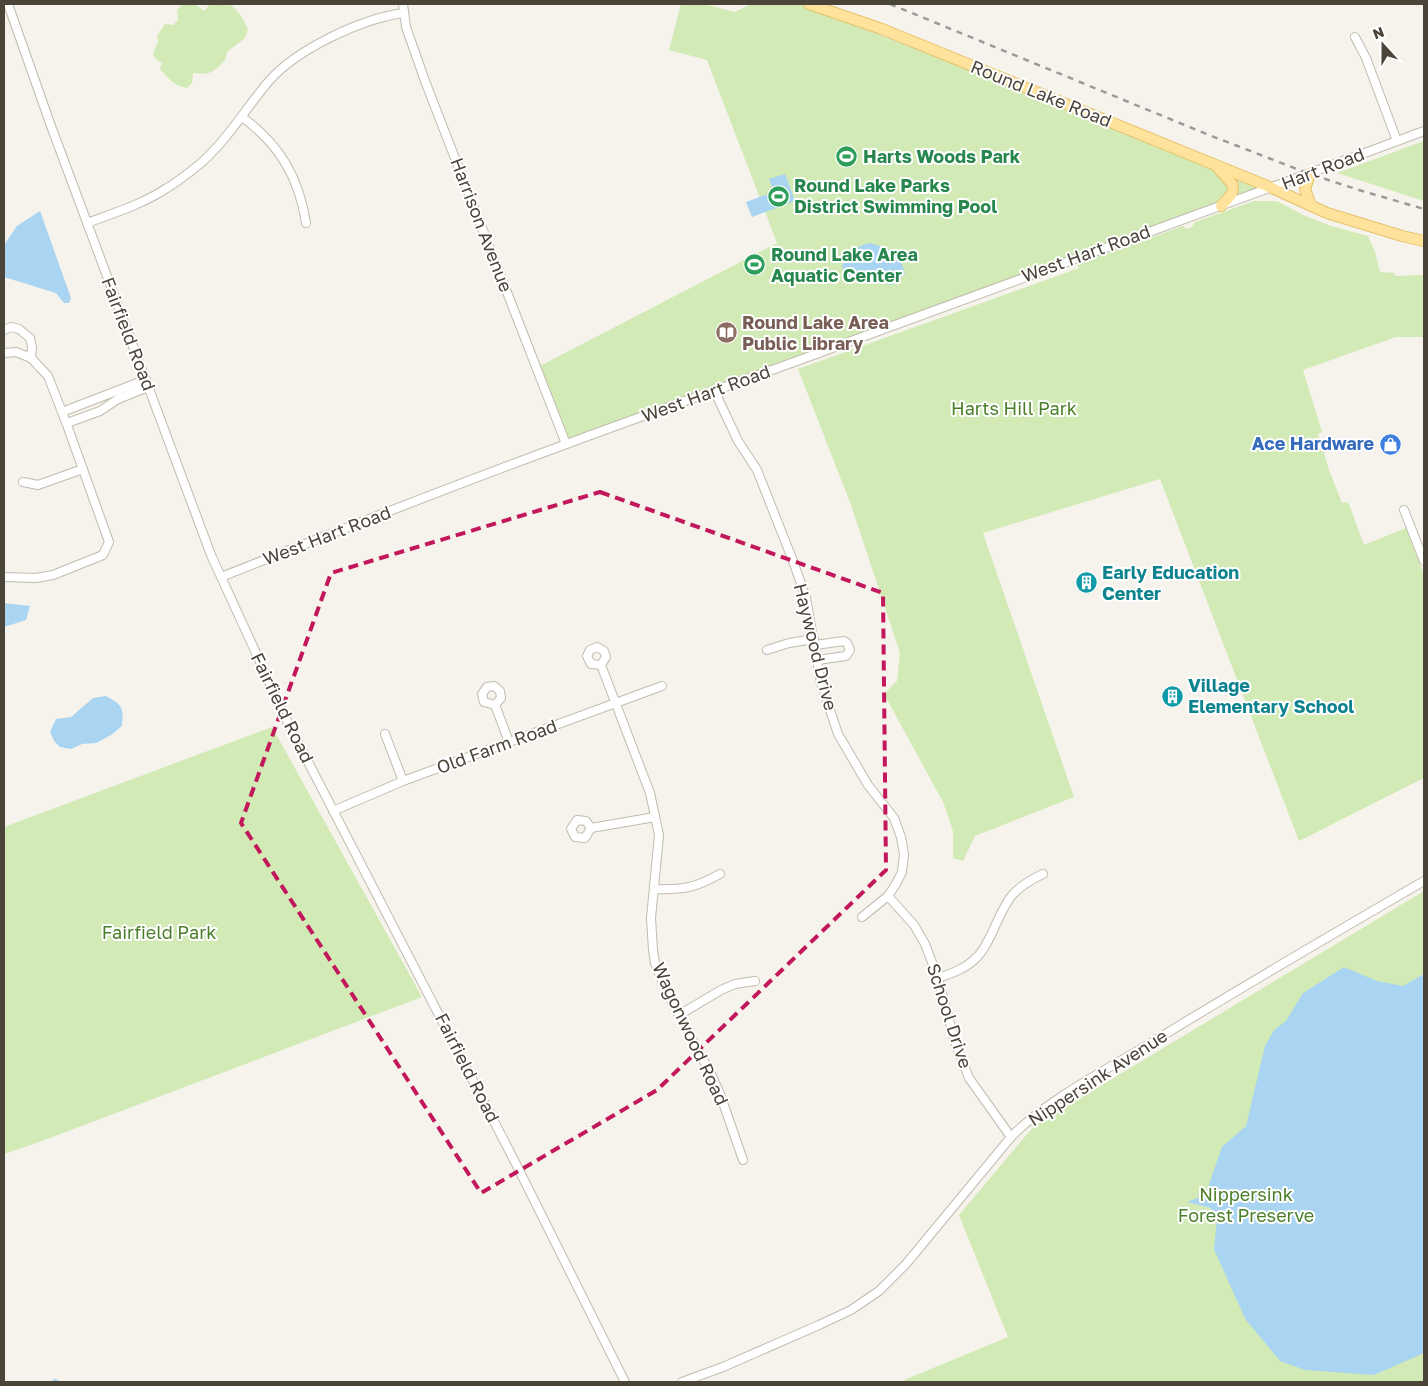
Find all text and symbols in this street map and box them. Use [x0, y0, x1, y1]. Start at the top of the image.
north arrow [1358, 20, 1408, 70]
text: N [1370, 23, 1386, 42]
street label: Round Lake Road [968, 55, 1115, 131]
street label: Hart Road [1278, 142, 1367, 194]
sports icon: Harts Woods Park [835, 145, 859, 169]
place label: Harts Woods Park [863, 145, 1021, 167]
street label: Harrison Avenue [446, 154, 518, 295]
place label: Round Lake Parks District Swimming Pool [794, 174, 997, 217]
sports icon: Round Lake Parks District Swimming Pool [766, 184, 790, 208]
street label: West Hart Road [1018, 220, 1153, 287]
place label: Round Lake Area Aquatic Center [771, 243, 918, 286]
sports icon: Round Lake Area Aquatic Center [743, 253, 767, 277]
street label: Fairfield Road [97, 274, 161, 394]
place label: Round Lake Area Public Library [742, 311, 889, 354]
library icon: Round Lake Area Public Library [714, 321, 738, 345]
street label: West Hart Road [638, 360, 773, 427]
park label: Harts Hill Park [951, 397, 1077, 419]
place label: Ace Hardware [1252, 432, 1374, 454]
shop icon: Ace Hardware [1378, 432, 1402, 456]
street label: West Hart Road [260, 501, 394, 570]
place label: Early Education Center [1102, 561, 1239, 604]
building icon: Early Education Center [1074, 571, 1098, 595]
street label: Haywood Drive [790, 581, 842, 713]
street label: Fairfield Road [247, 649, 319, 766]
place label: Village Elementary School [1188, 674, 1354, 717]
building icon: Village Elementary School [1160, 684, 1184, 708]
street label: Old Farm Road [433, 714, 560, 778]
park label: Fairfield Park [102, 921, 216, 943]
street label: Wagonwood Road [648, 959, 734, 1109]
street label: School Drive [923, 961, 977, 1071]
street label: Fairfield Road [431, 1009, 505, 1126]
street label: Nippersink Avenue [1024, 1024, 1171, 1130]
park label: Nippersink Forest Preserve [1178, 1183, 1314, 1226]

